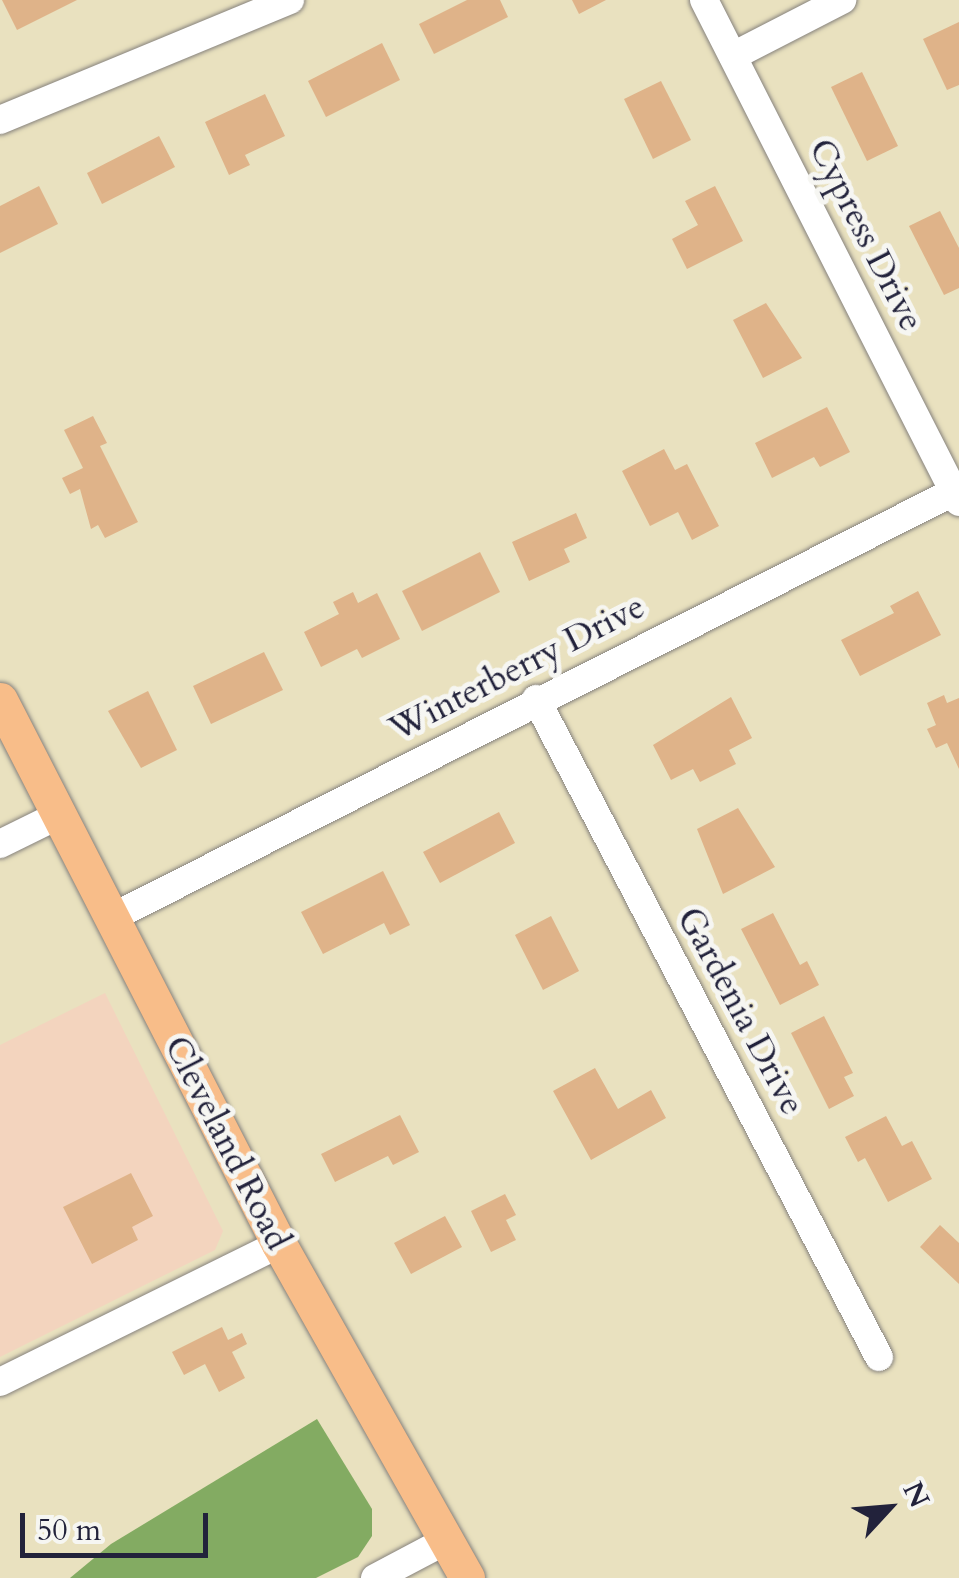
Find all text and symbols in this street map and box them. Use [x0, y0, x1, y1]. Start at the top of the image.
street label: Cypress Drive [800, 132, 932, 338]
street label: Winterberry Drive [382, 586, 652, 750]
street label: Gardenia Drive [669, 900, 813, 1122]
street label: Cleveland Road [155, 1029, 299, 1257]
north arrow [839, 1458, 939, 1558]
text: N [894, 1476, 938, 1514]
scale bar [25, 1493, 212, 1555]
text: 50 m [37, 1510, 101, 1551]

